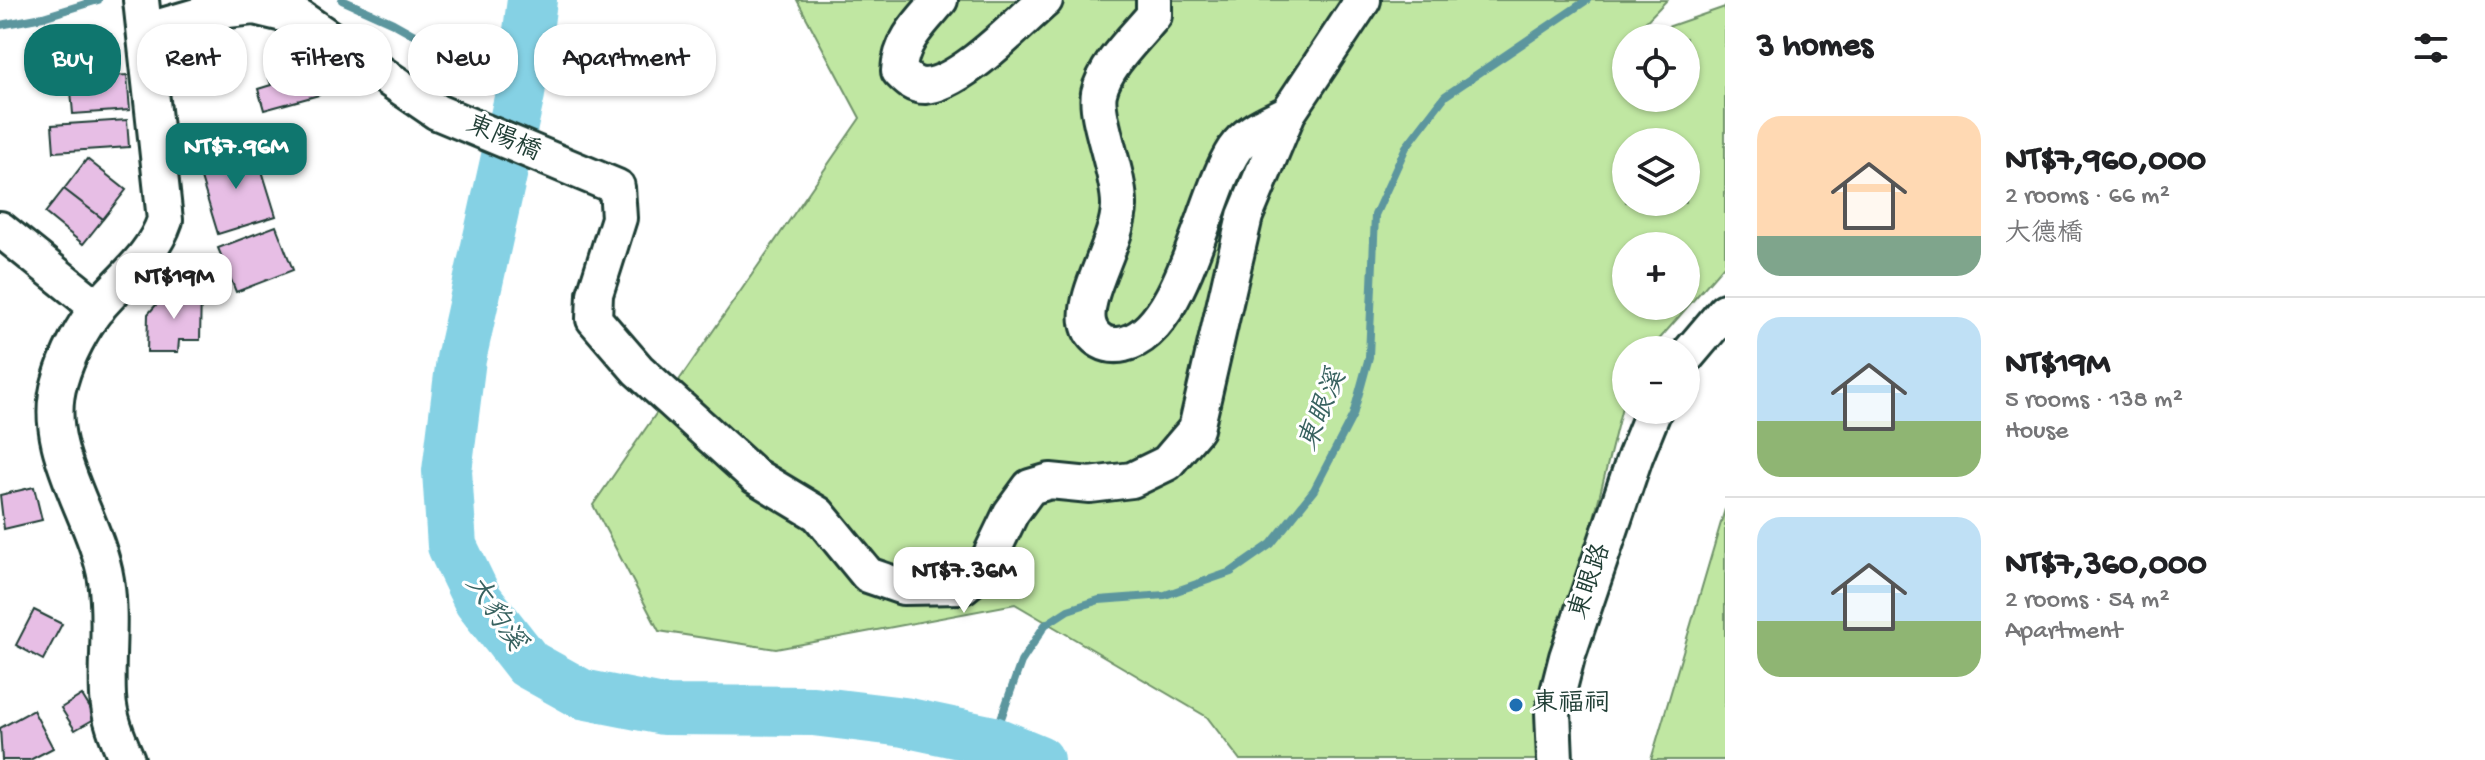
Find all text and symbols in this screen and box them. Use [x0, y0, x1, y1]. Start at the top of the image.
chip: Buy [24, 24, 121, 96]
chip: Rent [137, 24, 247, 96]
chip: Filters [263, 24, 392, 96]
chip: New [408, 24, 518, 96]
chip: Apartment [534, 24, 716, 96]
map controls [1612, 24, 1700, 424]
button: locate [1612, 24, 1700, 112]
icon: filters [2409, 26, 2453, 70]
text: 3 homes [1757, 28, 1873, 68]
street label: 東陽橋 [461, 109, 546, 170]
pin: NT$7.96M [153, 123, 319, 191]
button: layers [1612, 128, 1700, 216]
text: NT$7.96M [184, 133, 288, 164]
text: NT$7,960,000 [2005, 142, 2206, 182]
icon: home [1821, 148, 1917, 244]
text: 2 rooms · 66 m² [2005, 182, 2170, 213]
text: 大德橋 [2005, 220, 2083, 251]
button: + [1612, 232, 1700, 320]
pin: NT$19M [109, 253, 239, 321]
text: NT$19M [134, 263, 214, 294]
button: − [1612, 336, 1700, 424]
text: NT$19M [2005, 346, 2110, 386]
icon: home [1821, 349, 1917, 445]
water label: 東眼溪 [1291, 363, 1356, 456]
text: 5 rooms · 138 m² [2005, 386, 2183, 417]
text: House [2005, 417, 2069, 448]
street label: 東眼路 [1563, 539, 1619, 624]
text: NT$7,360,000 [2005, 546, 2207, 586]
pin: NT$7.36M [881, 547, 1047, 615]
icon: home [1821, 549, 1917, 645]
text: NT$7.36M [911, 557, 1017, 588]
water label: 大豹溪 [457, 569, 533, 660]
text: 2 rooms · 54 m² [2005, 586, 2170, 617]
text: Apartment [2005, 617, 2122, 648]
place label: 東福祠 [1532, 688, 1610, 721]
marker: 東福祠 [1507, 696, 1525, 714]

